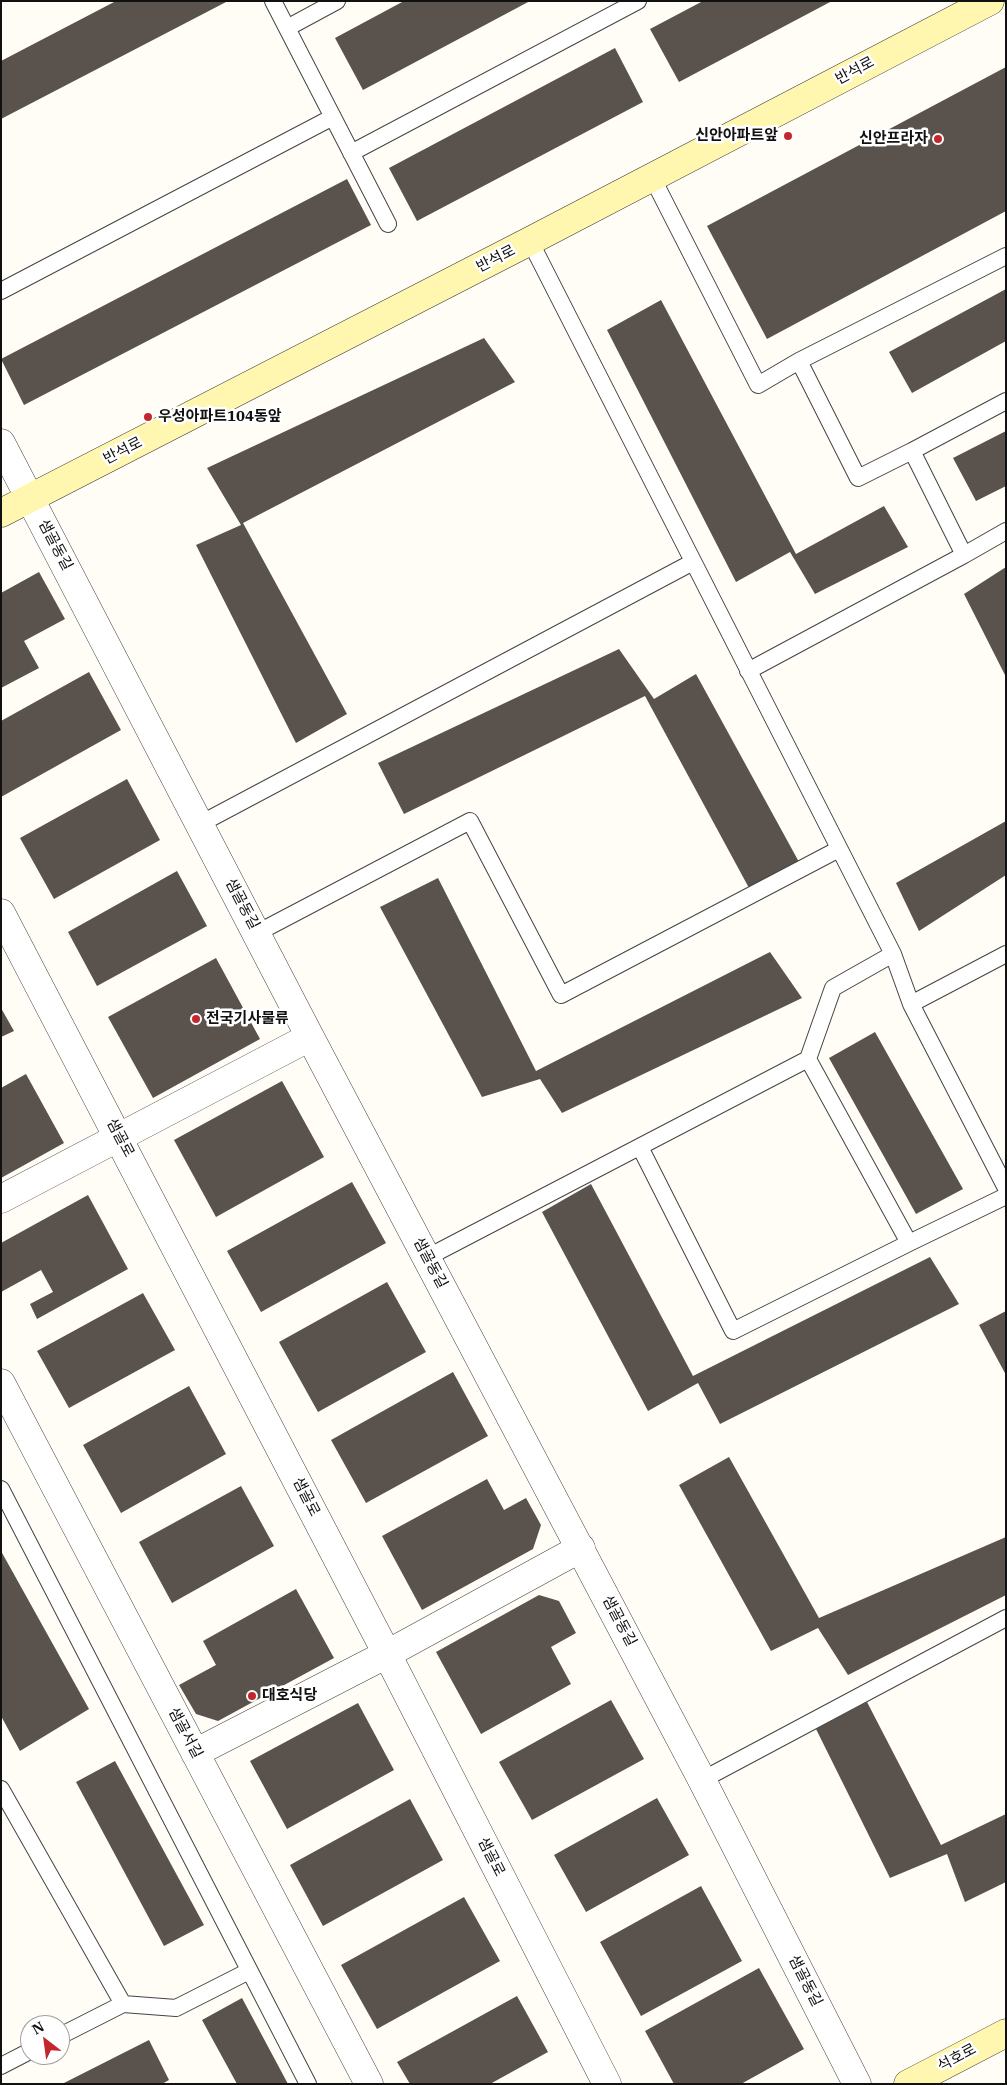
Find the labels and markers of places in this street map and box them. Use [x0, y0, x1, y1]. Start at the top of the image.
place label: 신안아파트앞 [695, 127, 778, 145]
marker: 신안아파트앞 [782, 130, 794, 142]
place label: 신안프라자 [859, 130, 928, 148]
marker: 신안프라자 [932, 133, 944, 145]
place label: 우성아파트104동앞 [158, 408, 282, 426]
marker: 우성아파트104동앞 [142, 411, 154, 423]
place label: 전국기사물류 [206, 1010, 289, 1028]
marker: 전국기사물류 [190, 1013, 202, 1025]
place label: 대호식당 [262, 1687, 317, 1705]
marker: 대호식당 [246, 1690, 258, 1702]

